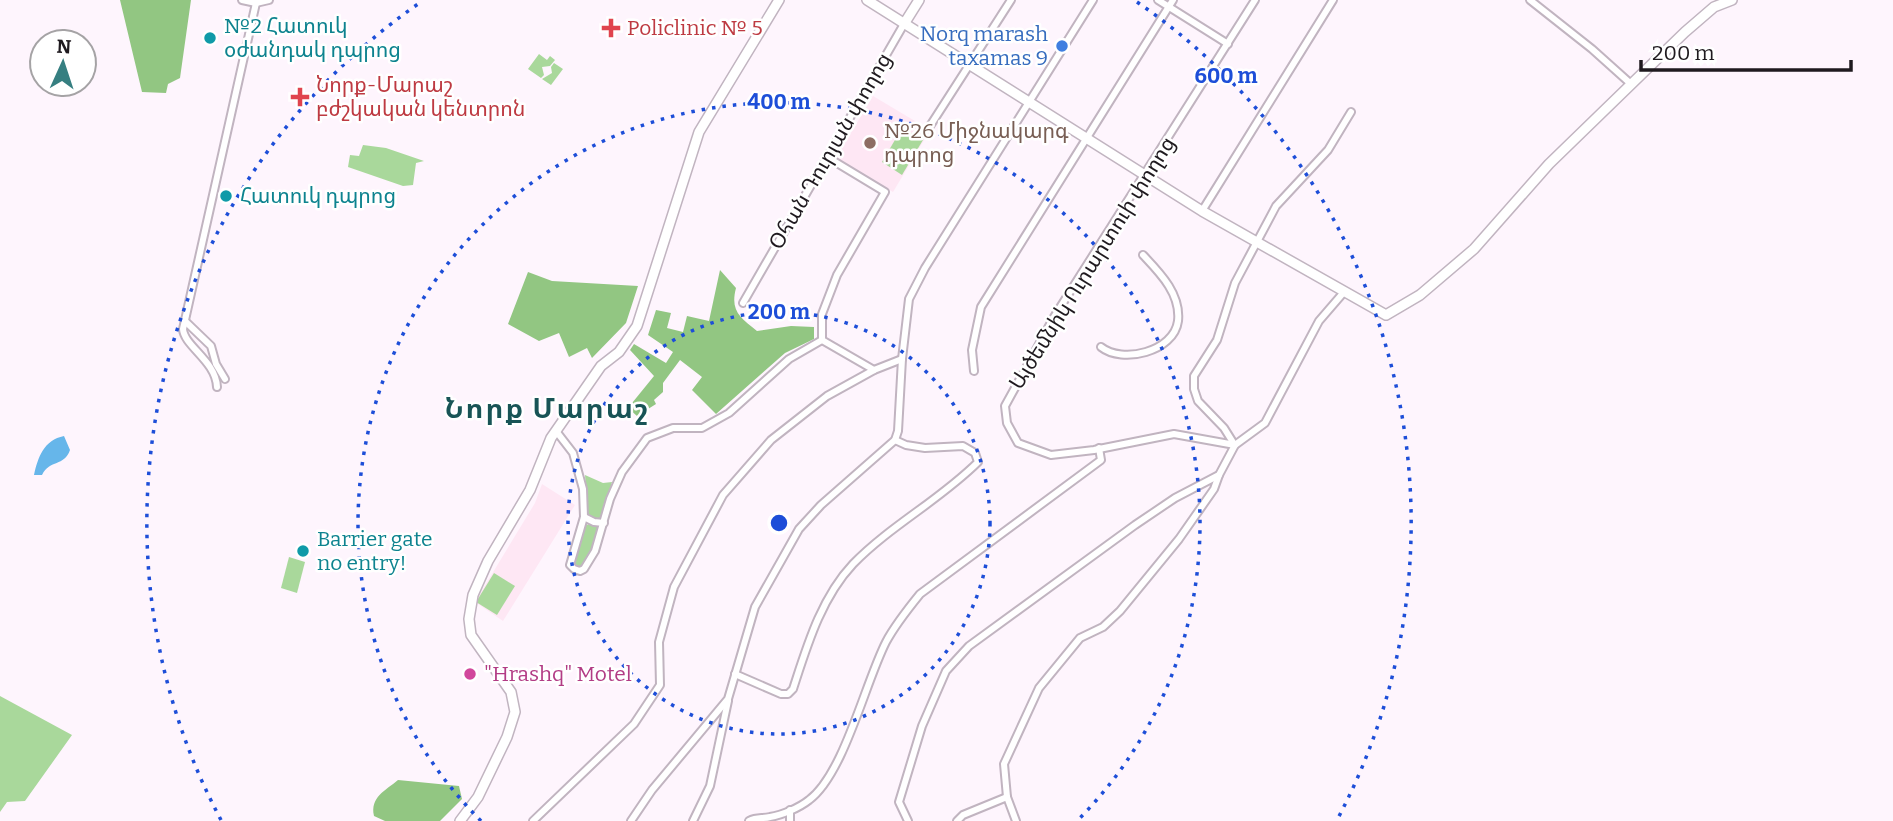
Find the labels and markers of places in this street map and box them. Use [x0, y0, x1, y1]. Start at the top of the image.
place label: №2 Հատուկ օժանդակ դպրոց [224, 13, 401, 63]
place label: Policlinic № 5 [627, 15, 763, 41]
marker: Policlinic № 5 [601, 18, 621, 38]
place label: Norq marash taxamas 9 [920, 21, 1048, 71]
marker: №2 Հատուկ օժանդակ դպրոց [202, 30, 218, 46]
marker: Norq marash taxamas 9 [1054, 38, 1070, 54]
place label: Նորք-Մարաշ բժշկական կենտրոն [316, 72, 525, 122]
marker: Նորք-Մարաշ բժշկական կենտրոն [290, 87, 310, 107]
place label: №26 Միջնակարգ դպրոց [884, 118, 1069, 168]
marker: №26 Միջնակարգ դպրոց [862, 135, 878, 151]
place label: Հատուկ դպրոց [240, 183, 396, 209]
marker: Հատուկ դպրոց [218, 188, 234, 204]
centre of rings [767, 511, 791, 535]
place label: Barrier gate no entry! [317, 526, 433, 576]
marker: Barrier gate no entry! [295, 543, 311, 559]
place label: "Hrashq" Motel [484, 661, 632, 687]
marker: "Hrashq" Motel [462, 666, 478, 682]

